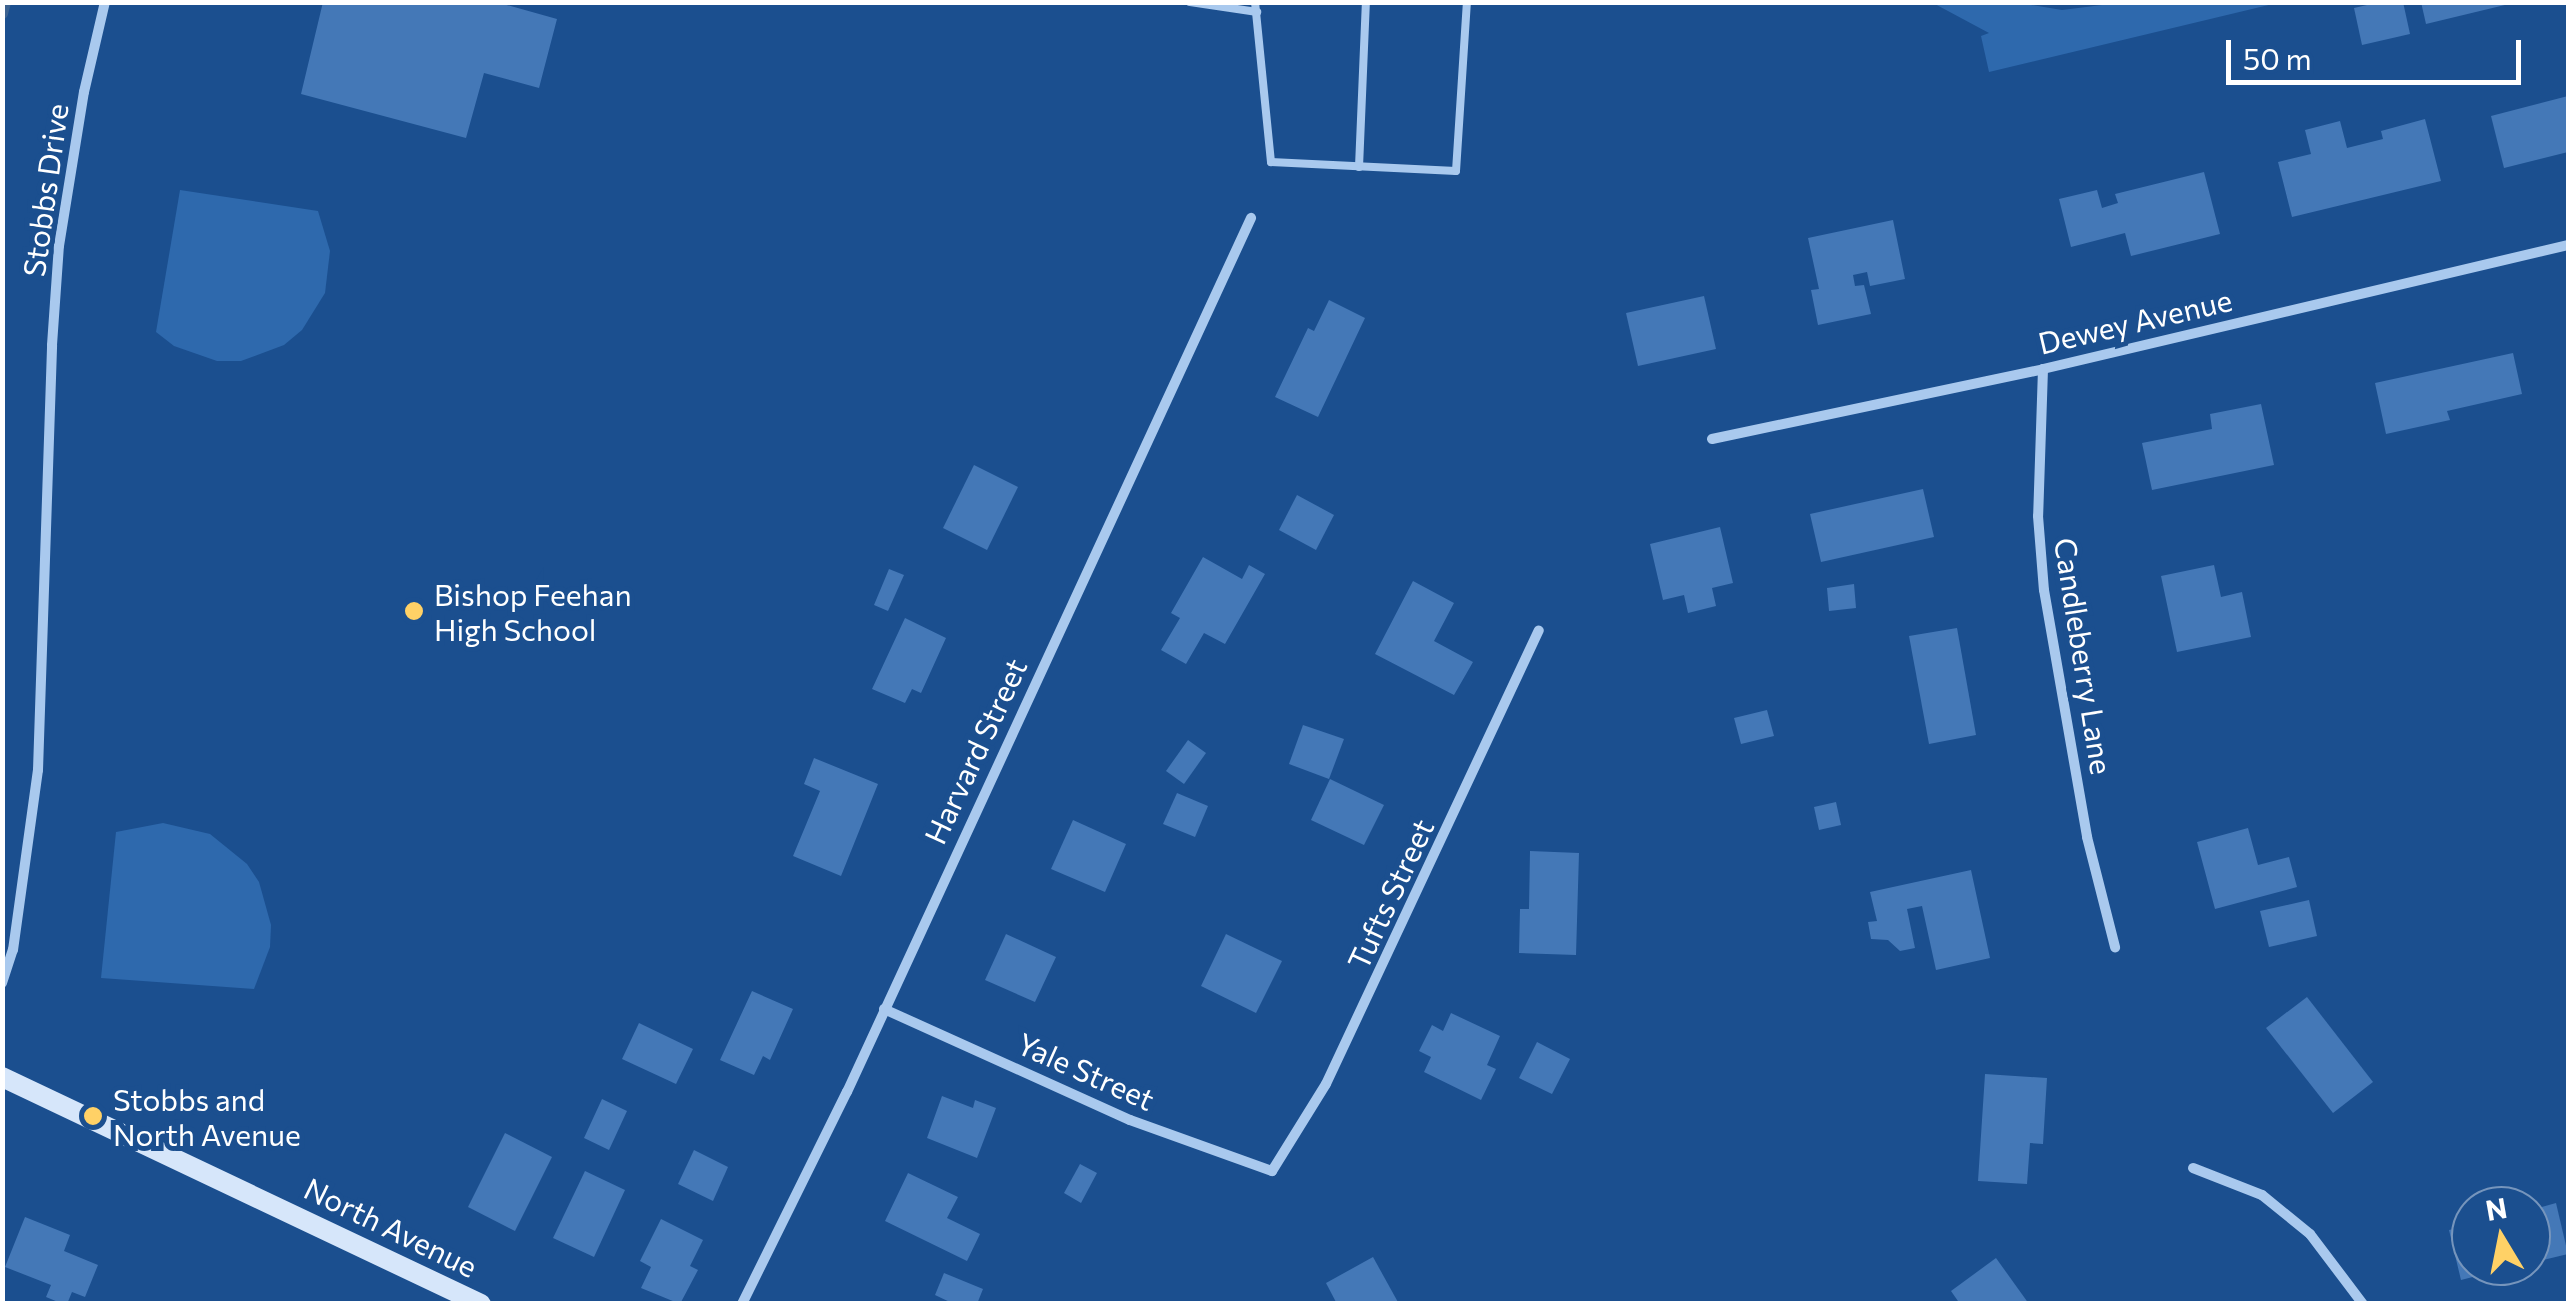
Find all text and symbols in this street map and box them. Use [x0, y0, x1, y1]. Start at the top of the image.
scale bar [2231, 20, 2526, 82]
text: 50 m [2243, 39, 2312, 76]
street label: Stobbs Drive [15, 101, 75, 279]
street label: Dewey Avenue [2035, 281, 2235, 361]
street label: Candleberry Lane [2048, 535, 2120, 777]
place label: Bishop Feehan High School [434, 576, 632, 646]
marker: Bishop Feehan High School [403, 600, 425, 622]
street label: Harvard Street [916, 653, 1034, 849]
street label: Tufts Street [1339, 813, 1441, 975]
street label: Yale Street [1012, 1025, 1160, 1117]
place label: Stobbs and North Avenue [113, 1081, 301, 1152]
marker: Stobbs and North Avenue [82, 1105, 104, 1127]
street label: North Avenue [299, 1170, 483, 1284]
north arrow [2451, 1186, 2551, 1286]
text: N [2483, 1190, 2509, 1227]

